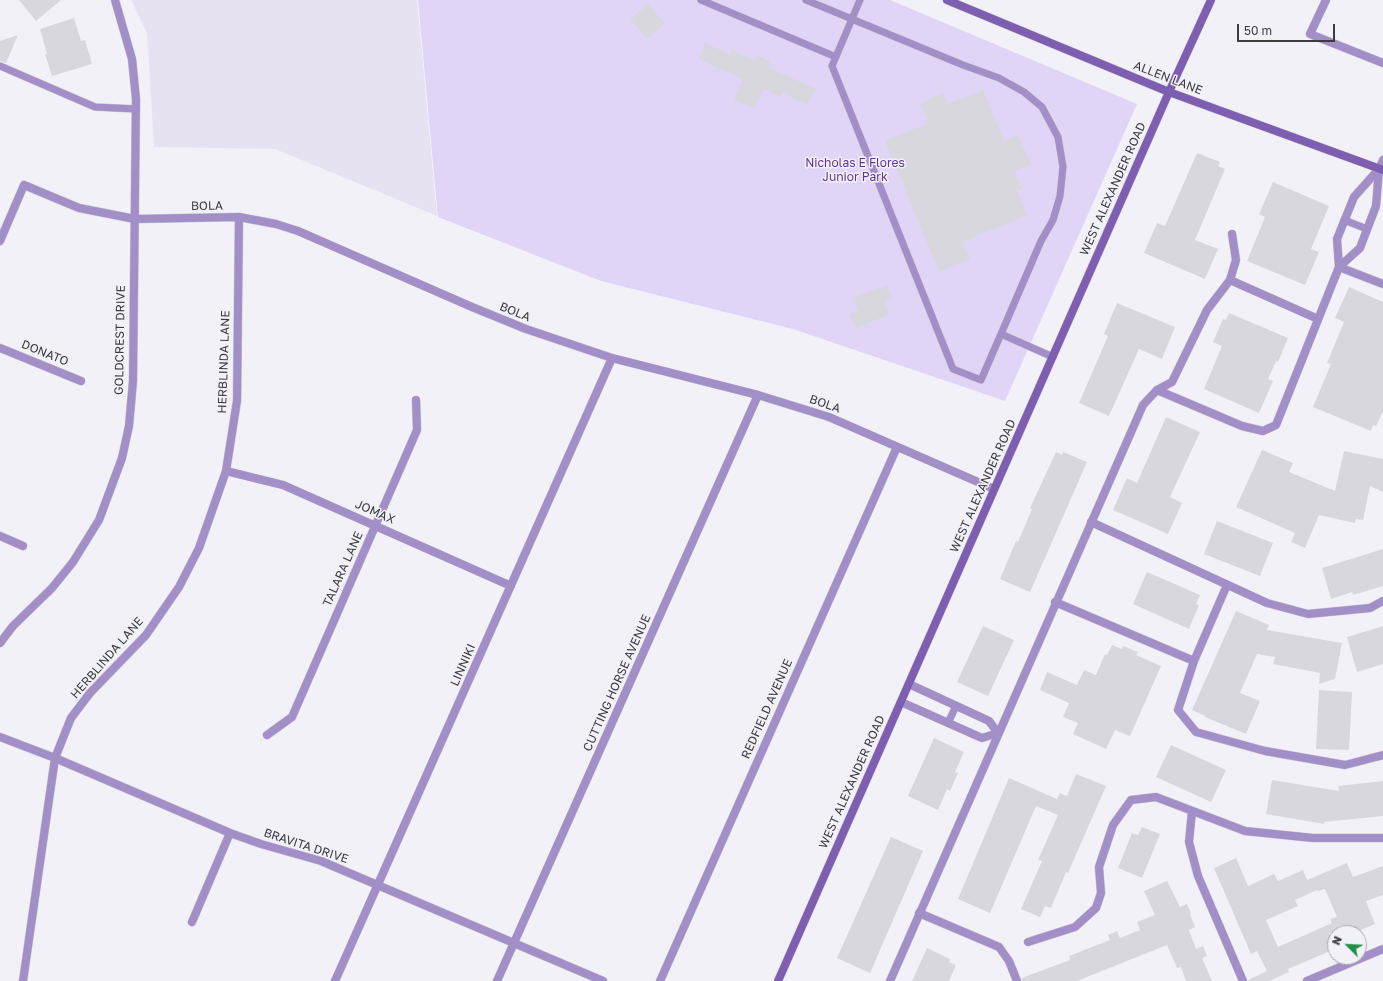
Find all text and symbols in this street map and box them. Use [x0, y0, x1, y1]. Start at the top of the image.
scale bar [1239, 16, 1337, 42]
text: 50 m [1244, 23, 1272, 38]
street label: ALLEN LANE [1131, 58, 1205, 98]
street label: WEST ALEXANDER ROAD [1077, 120, 1149, 258]
park label: Nicholas E Flores Junior Park [805, 156, 905, 184]
street label: BOLA [191, 199, 223, 213]
street label: GOLDCREST DRIVE [112, 285, 128, 395]
street label: BOLA [497, 299, 533, 325]
street label: HERBLINDA LANE [215, 310, 233, 414]
street label: DONATO [19, 337, 71, 369]
street label: BOLA [807, 392, 843, 416]
street label: WEST ALEXANDER ROAD [947, 417, 1019, 555]
street label: JOMAX [353, 497, 397, 527]
street label: TALARA LANE [320, 529, 366, 609]
street label: CUTTING HORSE AVENUE [580, 612, 654, 754]
street label: HERBLINDA LANE [68, 614, 146, 702]
street label: LINNIKI [447, 642, 479, 688]
street label: REDFIELD AVENUE [738, 657, 796, 761]
street label: WEST ALEXANDER ROAD [816, 713, 888, 851]
street label: BRAVITA DRIVE [262, 826, 350, 866]
north arrow [1327, 925, 1367, 965]
text: N [1329, 934, 1344, 947]

